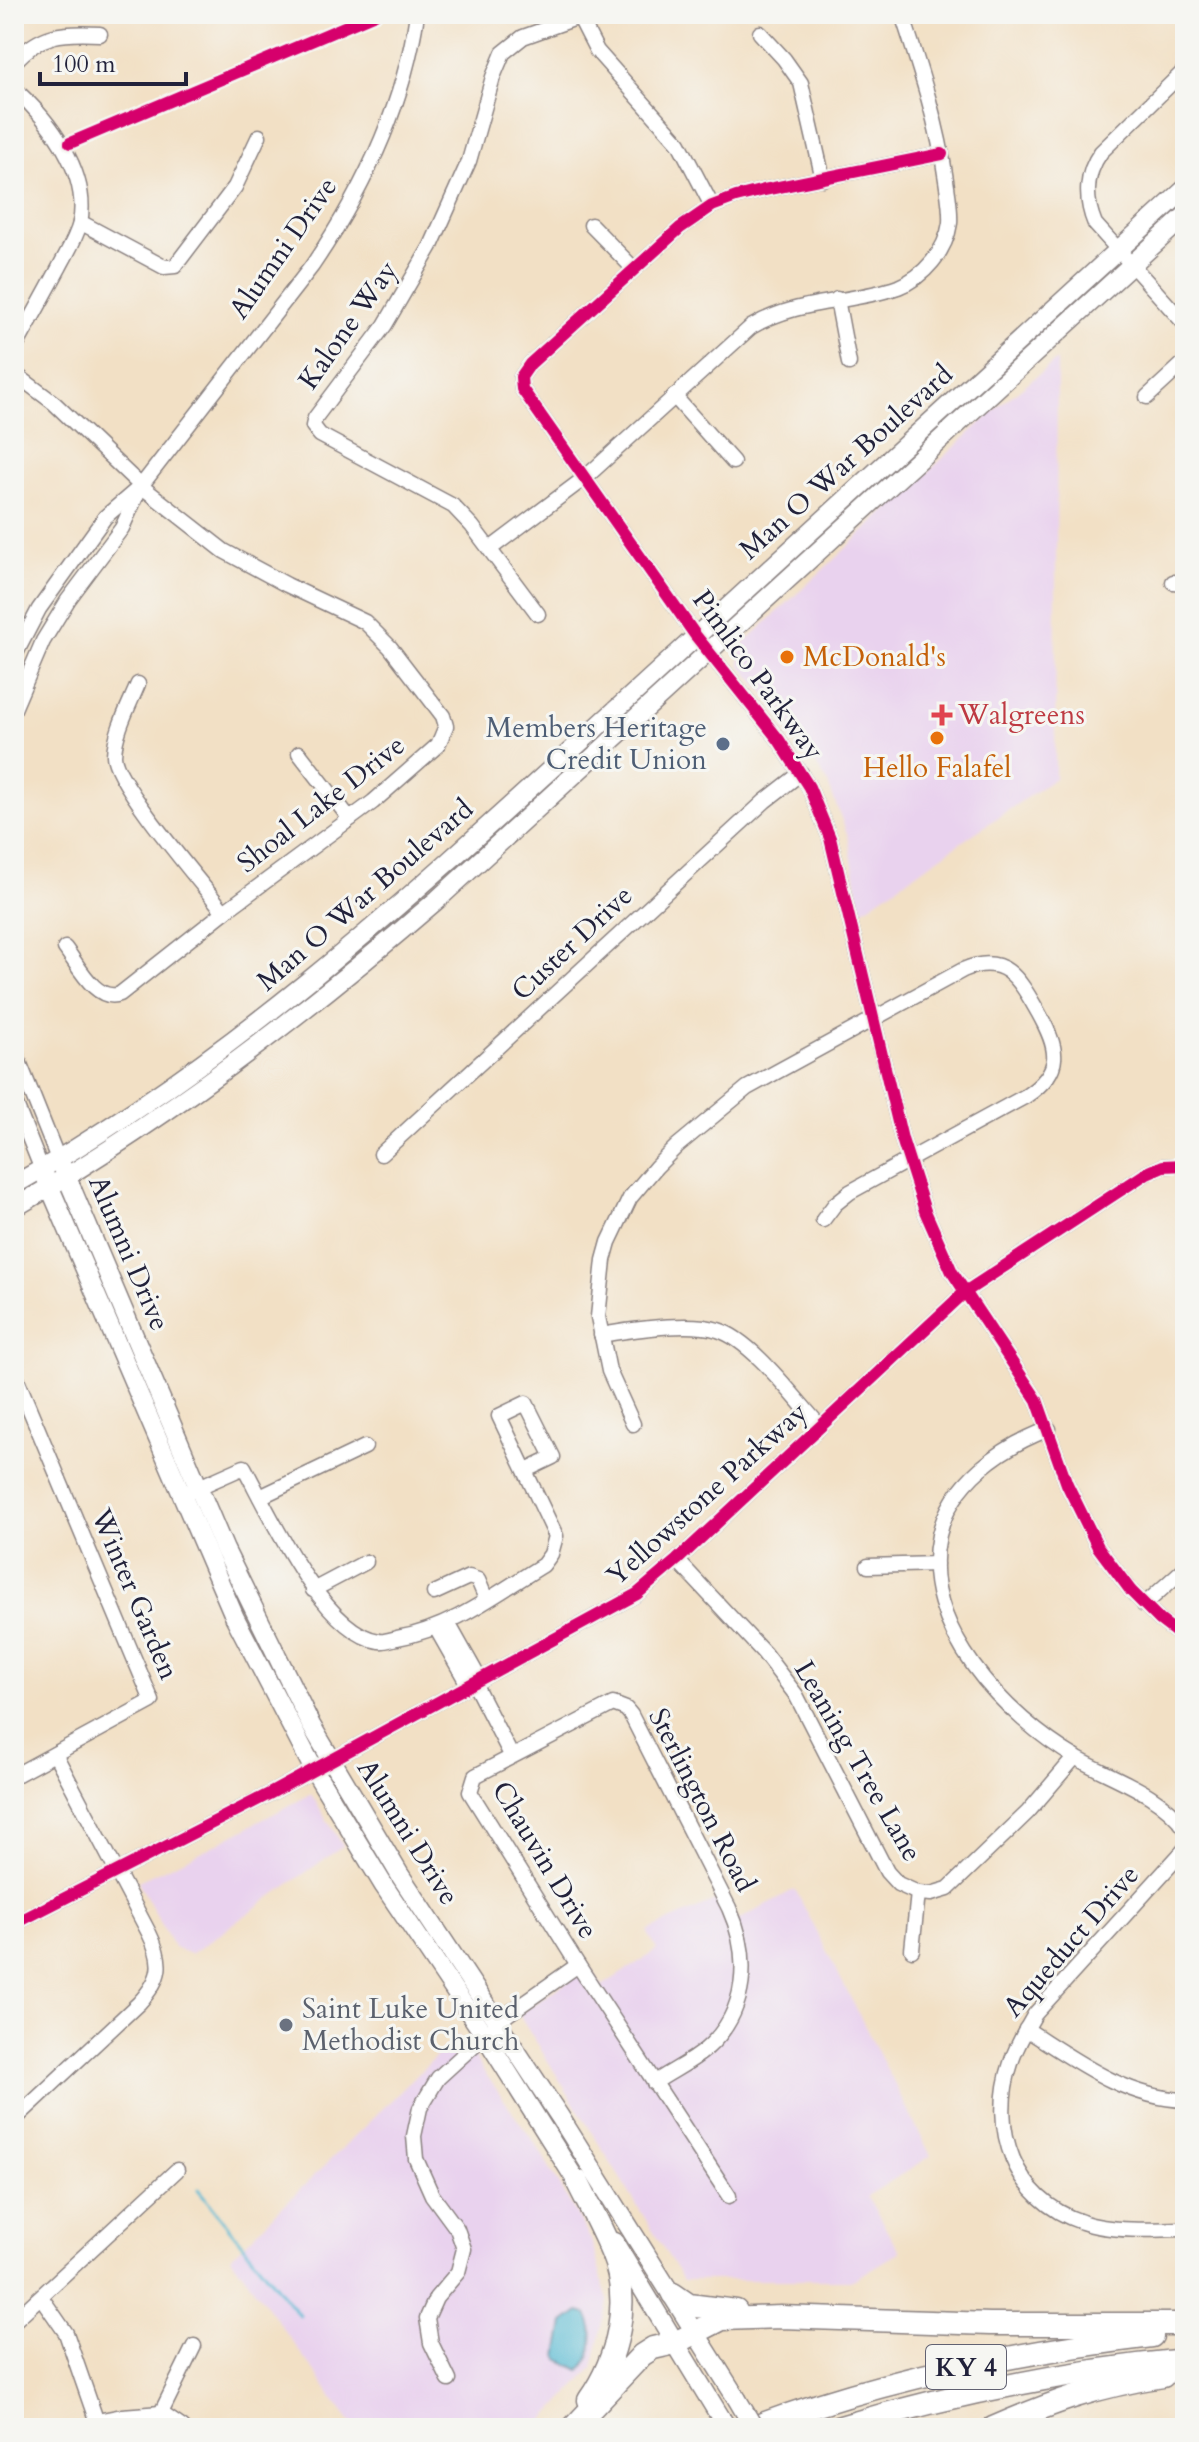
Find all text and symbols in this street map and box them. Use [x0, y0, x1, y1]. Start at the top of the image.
scale bar [40, 36, 186, 86]
text: 100 m [52, 48, 116, 81]
street label: Alumni Drive [220, 169, 346, 327]
street label: Kalone Way [290, 253, 406, 397]
street label: Man O War Boulevard [731, 356, 961, 568]
street label: Pimlico Parkway [683, 582, 833, 768]
place label: McDonald's [803, 638, 946, 676]
marker: McDonald's [778, 648, 796, 666]
place label: Walgreens [957, 696, 1085, 734]
marker: Walgreens [933, 706, 951, 724]
place label: Members Heritage Credit Union [486, 709, 707, 779]
street label: Shoal Lake Drive [229, 726, 413, 882]
marker: Hello Falafel [928, 729, 946, 747]
marker: Members Heritage Credit Union [714, 735, 732, 753]
place label: Hello Falafel [863, 749, 1011, 787]
street label: Man O War Boulevard [249, 790, 481, 1000]
street label: Custer Drive [503, 877, 641, 1009]
street label: Alumni Drive [79, 1170, 179, 1336]
street label: Yellowstone Parkway [598, 1393, 816, 1594]
street label: Winter Garden [82, 1502, 188, 1685]
street label: Leaning Tree Lane [785, 1654, 931, 1868]
street label: Sterlington Road [639, 1702, 765, 1898]
street label: Alumni Drive [348, 1752, 468, 1912]
street label: Chauvin Drive [483, 1774, 607, 1946]
street label: Aqueduct Drive [994, 1857, 1148, 2025]
place label: Saint Luke United Methodist Church [302, 1990, 519, 2060]
marker: Saint Luke United Methodist Church [277, 2016, 295, 2034]
road number: KY 4 [926, 2345, 1006, 2389]

